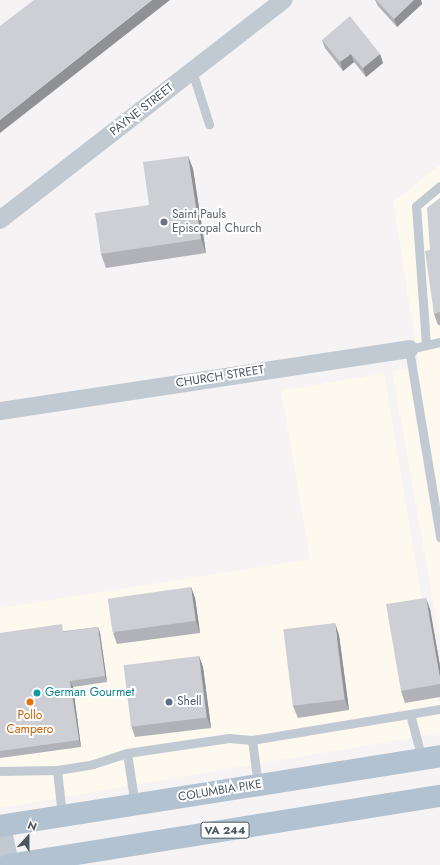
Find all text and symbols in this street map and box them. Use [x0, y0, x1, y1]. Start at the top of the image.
street label: PAYNE STREET [107, 81, 177, 139]
place label: Saint Pauls Episcopal Church [172, 208, 261, 236]
marker: Saint Pauls Episcopal Church [159, 217, 169, 227]
street label: CHURCH STREET [175, 363, 265, 391]
place label: German Gourmet [45, 686, 134, 700]
marker: German Gourmet [32, 688, 42, 698]
place label: Shell [177, 695, 202, 709]
marker: Pollo Campero [25, 697, 35, 707]
marker: Shell [164, 697, 174, 707]
place label: Pollo Campero [7, 709, 53, 737]
street label: COLUMBIA PIKE [177, 777, 263, 805]
north arrow [8, 817, 48, 857]
text: N [25, 817, 39, 835]
road number: VA 244 [200, 821, 250, 839]

